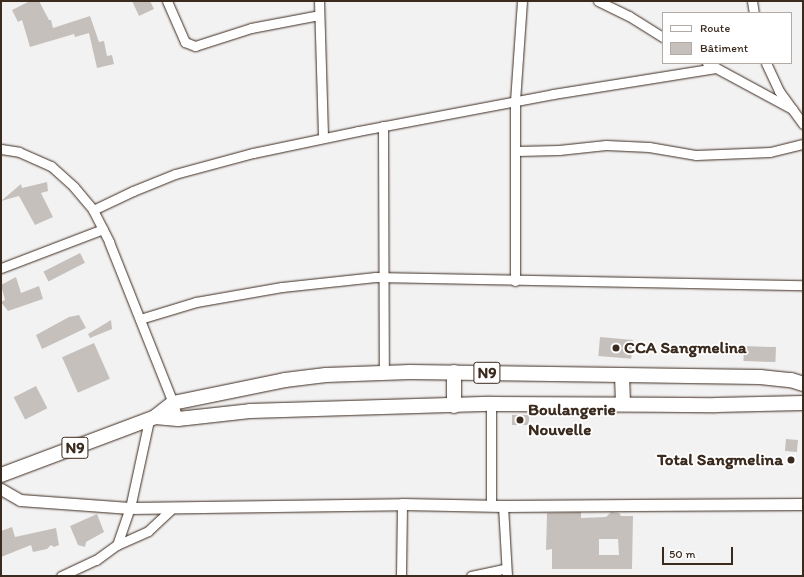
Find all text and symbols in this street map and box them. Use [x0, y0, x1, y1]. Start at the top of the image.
legend [662, 12, 792, 64]
text: Route [700, 21, 730, 35]
text: Bâtiment [700, 41, 748, 55]
place label: CCA Sangmelina [624, 338, 747, 358]
marker: CCA Sangmelina [611, 343, 621, 353]
road number: N9 [473, 359, 501, 387]
place label: Boulangerie Nouvelle [528, 400, 616, 440]
marker: Boulangerie Nouvelle [515, 415, 525, 425]
road number: N9 [61, 434, 89, 462]
place label: Total Sangmelina [657, 450, 783, 470]
marker: Total Sangmelina [786, 455, 796, 465]
scale bar [664, 539, 735, 565]
text: 50 m [669, 547, 695, 561]

